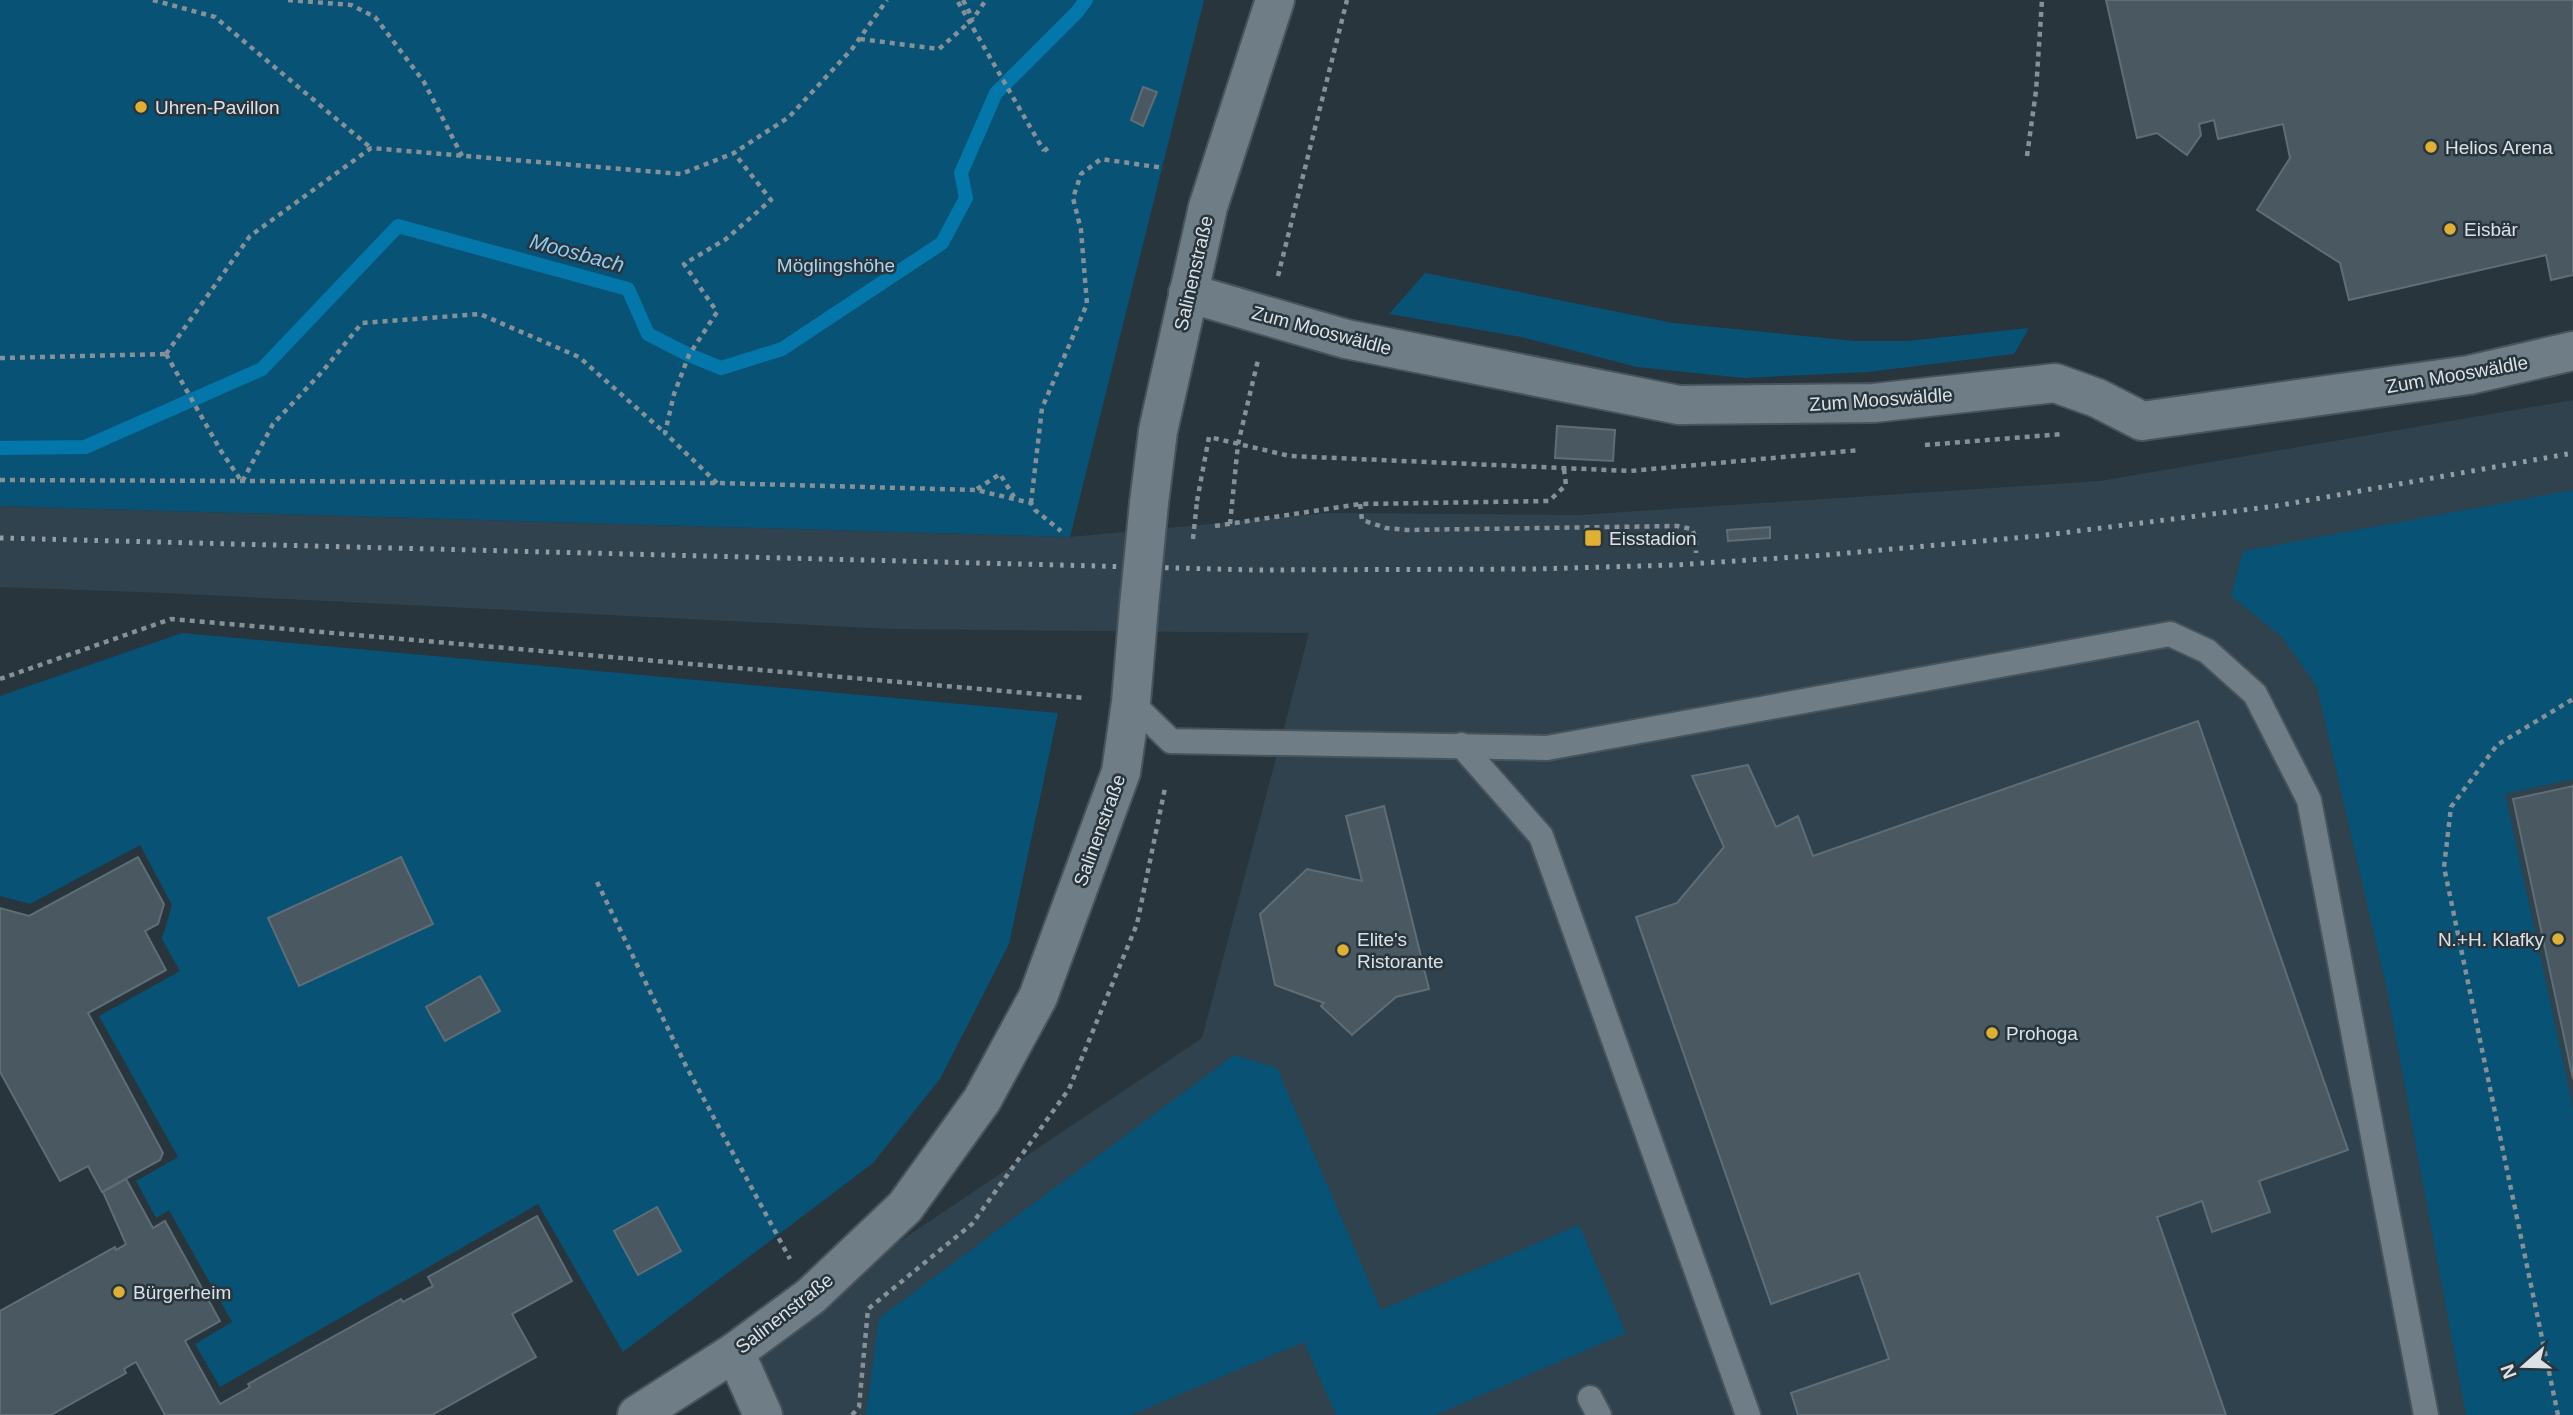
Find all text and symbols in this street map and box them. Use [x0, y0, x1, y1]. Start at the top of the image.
place label: Uhren-Pavillon [155, 97, 280, 118]
marker: Uhren-Pavillon [133, 99, 149, 115]
place label: Helios Arena [2445, 137, 2553, 158]
marker: Helios Arena [2423, 139, 2439, 155]
street label: Salinenstraße [1170, 214, 1217, 333]
place label: Eisbär [2464, 219, 2519, 240]
marker: Eisbär [2442, 221, 2458, 237]
water label: Moosbach [527, 229, 627, 276]
park label: Möglingshöhe [777, 255, 895, 276]
street label: Zum Mooswäldle [1250, 302, 1394, 359]
street label: Zum Mooswäldle [2385, 352, 2530, 397]
street label: Zum Mooswäldle [1809, 384, 1953, 415]
marker: Eisstadion [1583, 528, 1603, 548]
place label: Eisstadion [1609, 528, 1697, 549]
street label: Salinenstraße [1070, 771, 1129, 889]
place label: Elite's Ristorante [1357, 929, 1444, 972]
place label: N.+H. Klafky [2438, 929, 2544, 950]
marker: N.+H. Klafky [2550, 931, 2566, 947]
marker: Elite's Ristorante [1335, 942, 1351, 958]
place label: Prohoga [2006, 1023, 2078, 1044]
marker: Prohoga [1984, 1025, 2000, 1041]
street label: Salinenstraße [732, 1269, 837, 1358]
place label: Bürgerheim [133, 1282, 231, 1303]
marker: Bürgerheim [111, 1284, 127, 1300]
north arrow [2489, 1331, 2559, 1401]
text: N [2496, 1362, 2521, 1382]

